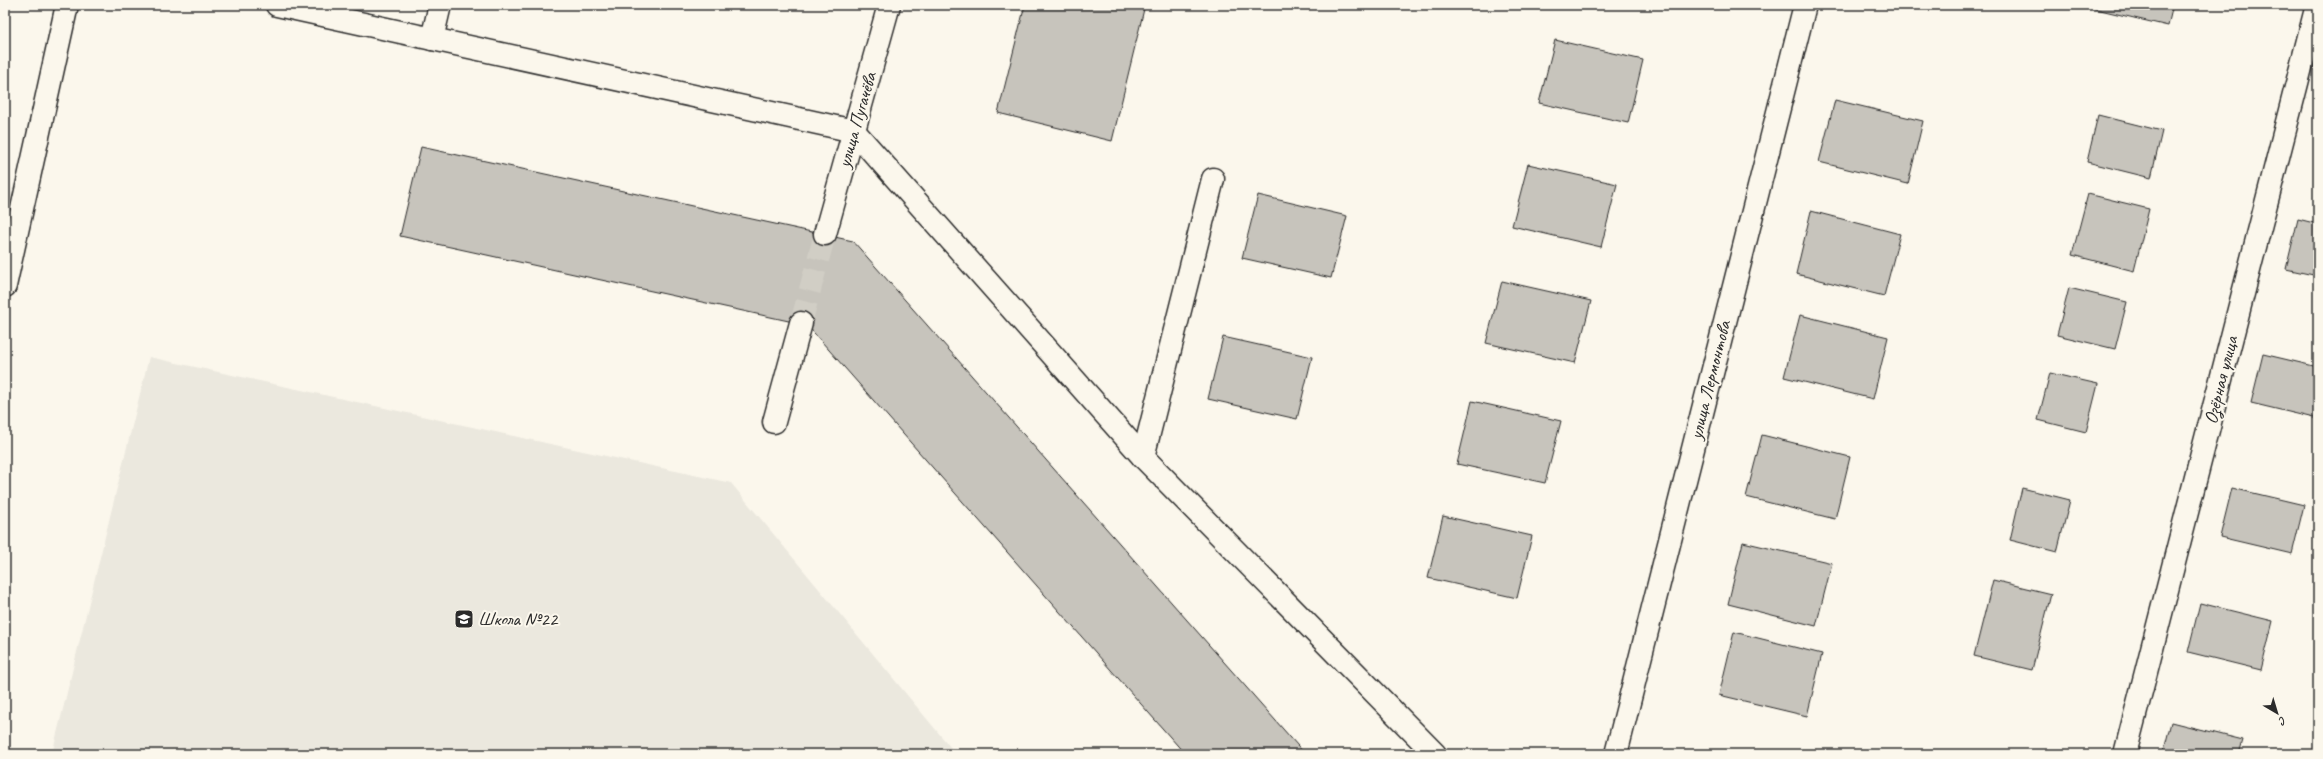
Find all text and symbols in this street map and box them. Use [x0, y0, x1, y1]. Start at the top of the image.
street label: улица Пугачёва [832, 68, 883, 171]
street label: улица Лермонтова [1683, 317, 1737, 443]
street label: Озёрная улица [2199, 332, 2244, 426]
place label: Школа №22 [478, 607, 559, 631]
school or university icon: Школа №22 [453, 608, 475, 630]
north arrow [2257, 693, 2297, 733]
text: С [2275, 714, 2290, 729]

